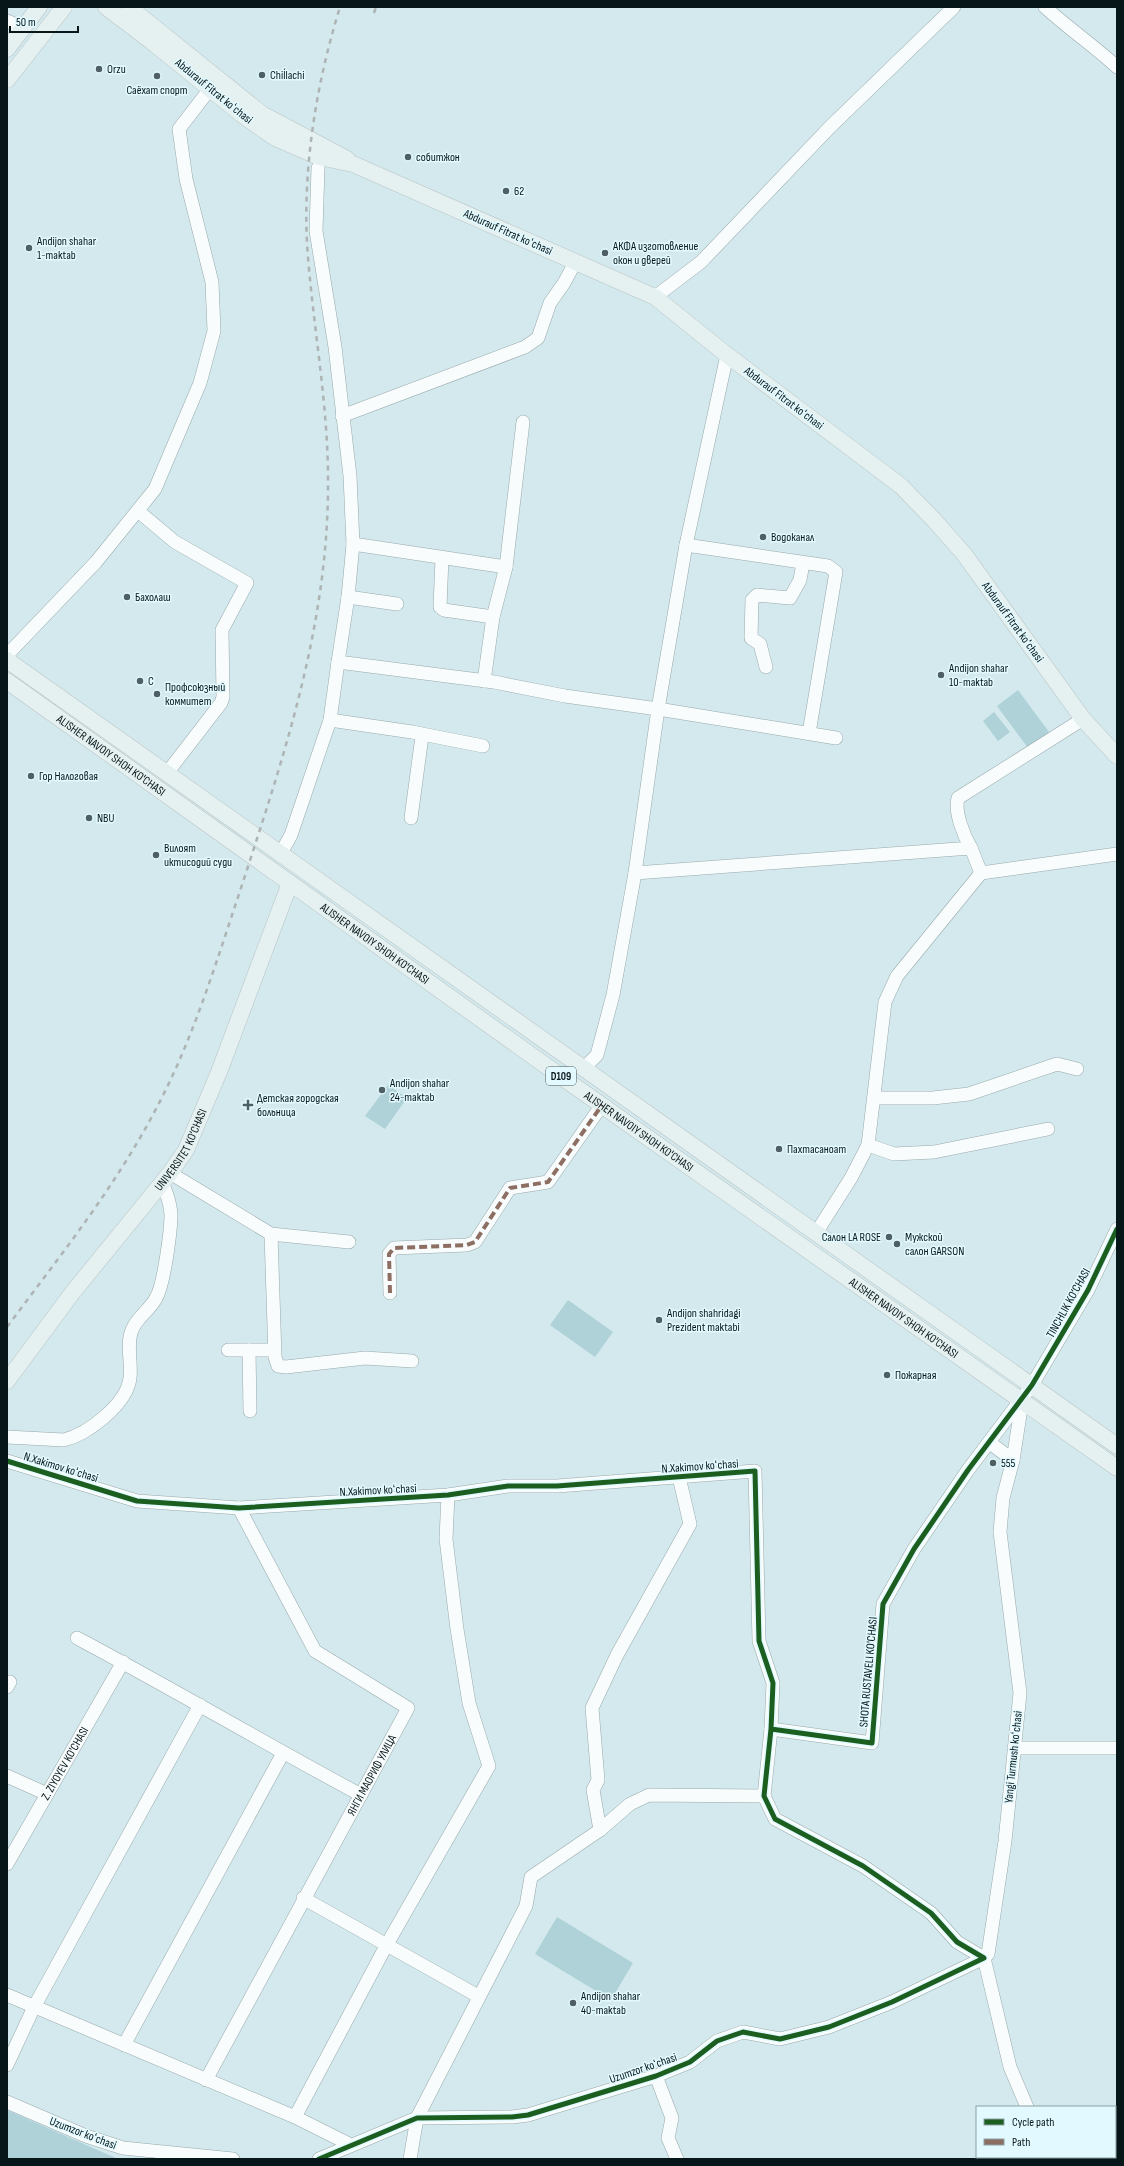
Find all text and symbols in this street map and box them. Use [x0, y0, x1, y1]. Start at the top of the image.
scale bar [10, 8, 78, 34]
text: 50 m [16, 15, 36, 30]
street label: Abdurauf Fitrat koʻchasi [171, 55, 256, 127]
place label: Orzu [107, 62, 126, 77]
marker: Orzu [94, 64, 104, 74]
place label: Chiĺlachi [270, 68, 304, 83]
marker: Chiĺlachi [257, 70, 267, 80]
marker: Саёхат спорт [152, 71, 162, 81]
place label: Саёхат спорт [126, 83, 188, 98]
place label: собитжон [416, 150, 460, 165]
marker: собитжон [403, 152, 413, 162]
place label: 62 [514, 184, 524, 199]
marker: 62 [501, 186, 511, 196]
street label: Abdurauf Fitrat koʻchasi [460, 206, 555, 259]
place label: Andijon shahar 1-maktab [36, 234, 97, 263]
place label: АКФА изготовление окон и дверей [612, 239, 698, 268]
marker: Andijon shahar 1-maktab [24, 243, 34, 253]
marker: АКФА изготовление окон и дверей [600, 248, 610, 258]
street label: Abdurauf Fitrat koʻchasi [740, 363, 826, 433]
place label: Водоканал [771, 530, 815, 545]
marker: Водоканал [758, 532, 768, 542]
street label: Abdurauf Fitrat koʻchasi [978, 578, 1047, 665]
place label: Бахолаш [135, 590, 171, 605]
marker: Бахолаш [122, 592, 132, 602]
place label: Andijon shahar 10-maktab [948, 661, 1009, 690]
marker: Andijon shahar 10-maktab [936, 670, 946, 680]
place label: С [148, 674, 154, 689]
marker: С [135, 676, 145, 686]
place label: Профсоюзный коммитет [165, 680, 225, 709]
marker: Профсоюзный коммитет [152, 689, 162, 699]
street label: ALISHER NAVOIY SHOH KO'CHASI [53, 711, 168, 800]
place label: Гор Налоговая [39, 769, 98, 784]
marker: Гор Налоговая [26, 771, 36, 781]
place label: NBU [97, 811, 114, 826]
marker: NBU [84, 813, 94, 823]
place label: Вилоят иктисодий суди [164, 841, 232, 870]
marker: Вилоят иктисодий суди [151, 850, 161, 860]
street label: ALISHER NAVOIY SHOH KO'CHASI [316, 899, 432, 988]
road number: D109 [546, 1067, 576, 1085]
place label: Andijon shahar 24-maktab [389, 1076, 450, 1105]
marker: Andijon shahar 24-maktab [377, 1085, 387, 1095]
street label: ALISHER NAVOIY SHOH KO'CHASI [580, 1088, 696, 1175]
place label: Детская городская больница [257, 1091, 339, 1120]
marker: Детская городская больница [242, 1099, 254, 1111]
street label: UNIVERSITET KО‘CHASI [151, 1107, 211, 1194]
place label: Пахтасаноат [787, 1142, 846, 1157]
marker: Пахтасаноат [774, 1144, 784, 1154]
place label: Салон LA ROSE [822, 1230, 881, 1245]
place label: Мужской салон GARSON [905, 1230, 964, 1259]
marker: Салон LA ROSE [884, 1232, 894, 1242]
marker: Мужской салон GARSON [892, 1239, 902, 1249]
street label: TINCHLIK KО‘CHASI [1043, 1266, 1094, 1341]
street label: ALISHER NAVOIY SHOH KO'CHASI [845, 1274, 961, 1362]
place label: Andijon shahridagi Prezident maktabi [666, 1306, 740, 1335]
marker: Andijon shahridagi Prezident maktabi [654, 1315, 664, 1325]
place label: Пожарная [895, 1368, 937, 1383]
marker: Пожарная [882, 1370, 892, 1380]
street label: N.Xakimov koʻchasi [22, 1449, 100, 1486]
street label: N.Xakimov koʻchasi [661, 1456, 739, 1477]
place label: 555 [1001, 1456, 1016, 1471]
marker: 555 [988, 1458, 998, 1468]
street label: N.Xakimov koʻchasi [339, 1481, 417, 1500]
street label: SHOTA RUSTAVELI KO'CHASI [856, 1616, 881, 1728]
street label: Yangi Turmush koʻchasi [1001, 1710, 1026, 1804]
street label: Z. ZIYOYEV KO'CHASI [38, 1724, 92, 1803]
street label: ЯНГИ МАОРИФ УЛИЦА [344, 1731, 400, 1818]
place label: Andijon shahar 40-maktab [580, 1989, 641, 2018]
marker: Andijon shahar 40-maktab [568, 1998, 578, 2008]
street label: Uzumzor koʻchasi [607, 2050, 679, 2087]
legend [976, 2106, 1116, 2158]
street label: Uzumzor koʻchasi [47, 2114, 118, 2153]
text: Cycle path [1012, 2115, 1054, 2130]
text: Path [1012, 2135, 1030, 2150]

